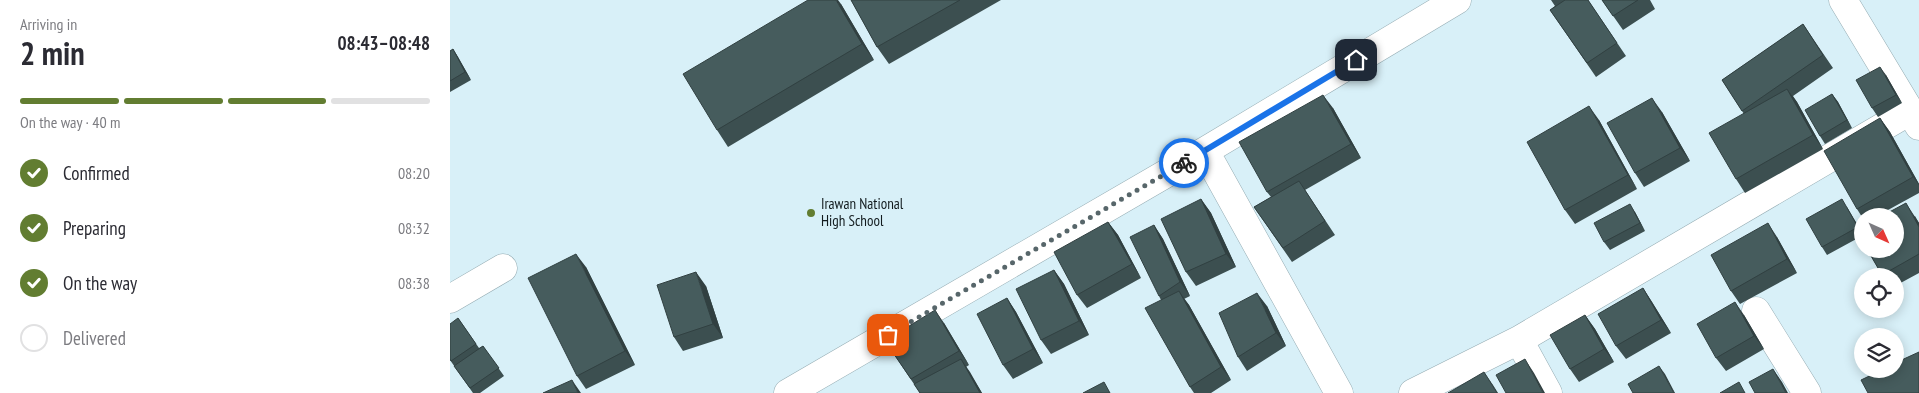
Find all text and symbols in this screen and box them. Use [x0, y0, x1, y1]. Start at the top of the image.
text: Arriving in [20, 14, 77, 34]
text: 08:43–08:48 [337, 31, 430, 55]
text: 2 min [20, 32, 85, 74]
pin [1335, 39, 1377, 81]
icon: home [1342, 46, 1370, 74]
text: On the way · 40 m [20, 112, 120, 132]
courier [1159, 138, 1209, 188]
icon: bike [1170, 149, 1198, 177]
icon: check [20, 159, 48, 187]
text: Confirmed [63, 161, 130, 185]
text: 08:20 [398, 163, 430, 183]
place label: Irawan National High School [821, 194, 904, 230]
marker: Irawan National High School [805, 207, 817, 219]
north arrow [1854, 208, 1904, 258]
map controls [1854, 208, 1904, 378]
icon: check [20, 214, 48, 242]
text: Preparing [63, 216, 126, 240]
text: 08:32 [398, 218, 430, 238]
button: locate [1854, 268, 1904, 318]
icon: check [20, 269, 48, 297]
text: On the way [63, 271, 137, 295]
text: 08:38 [398, 273, 430, 293]
pin [867, 314, 909, 356]
icon: bag [874, 321, 902, 349]
text: Delivered [63, 326, 126, 350]
button: layers [1854, 328, 1904, 378]

